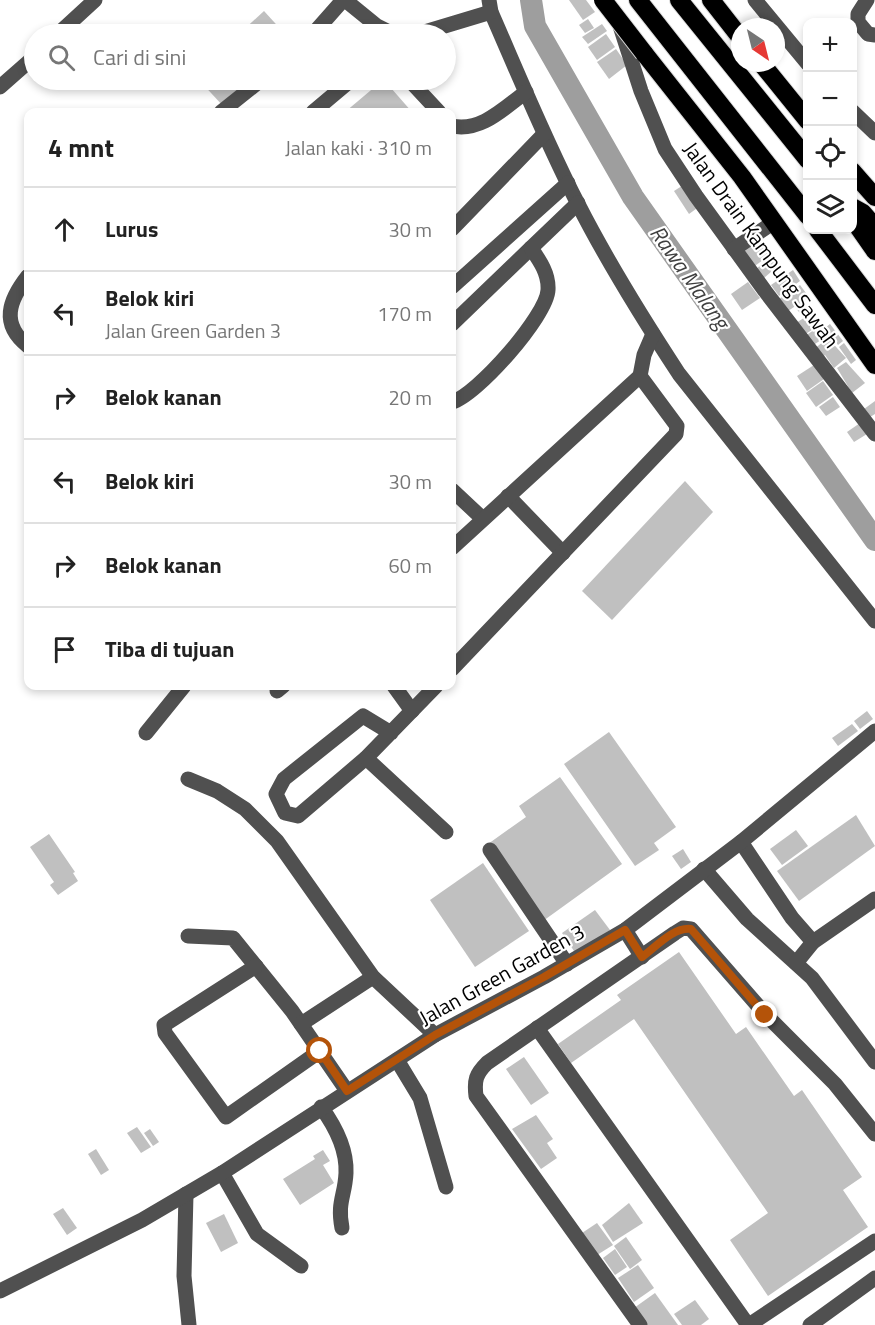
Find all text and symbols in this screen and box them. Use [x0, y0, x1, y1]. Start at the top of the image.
north arrow [731, 18, 785, 72]
map controls [803, 18, 857, 234]
button: + [803, 18, 857, 72]
search box [24, 24, 456, 90]
text: Cari di sini [93, 40, 186, 74]
icon: search [45, 41, 78, 74]
button: − [803, 72, 857, 126]
button: locate [803, 126, 857, 180]
text: 4 mnt [48, 128, 114, 167]
text: Jalan kaki · 310 m [285, 132, 432, 163]
street label: Jalan Drain Kampung Sawah [676, 135, 848, 354]
button: layers [803, 180, 857, 234]
text: Lurus [105, 212, 158, 246]
icon: ahead [48, 213, 81, 246]
text: 30 m [388, 214, 432, 245]
water label: Rawa Malang [642, 218, 740, 338]
text: Belok kiri [105, 281, 194, 315]
icon: left [48, 297, 81, 330]
text: 170 m [377, 298, 432, 329]
text: Jalan Green Garden 3 [105, 315, 281, 346]
text: Belok kanan [105, 380, 222, 414]
icon: right [48, 381, 81, 414]
text: 20 m [388, 382, 432, 413]
text: Belok kiri [105, 464, 194, 498]
icon: left [48, 465, 81, 498]
text: 30 m [388, 466, 432, 497]
text: Belok kanan [105, 548, 222, 582]
icon: right [48, 549, 81, 582]
text: 60 m [388, 550, 432, 581]
text: Tiba di tujuan [105, 632, 234, 666]
icon: arrive [48, 633, 81, 666]
street label: Jalan Green Garden 3 [413, 915, 590, 1033]
route end [751, 1001, 777, 1027]
route start [306, 1037, 332, 1063]

